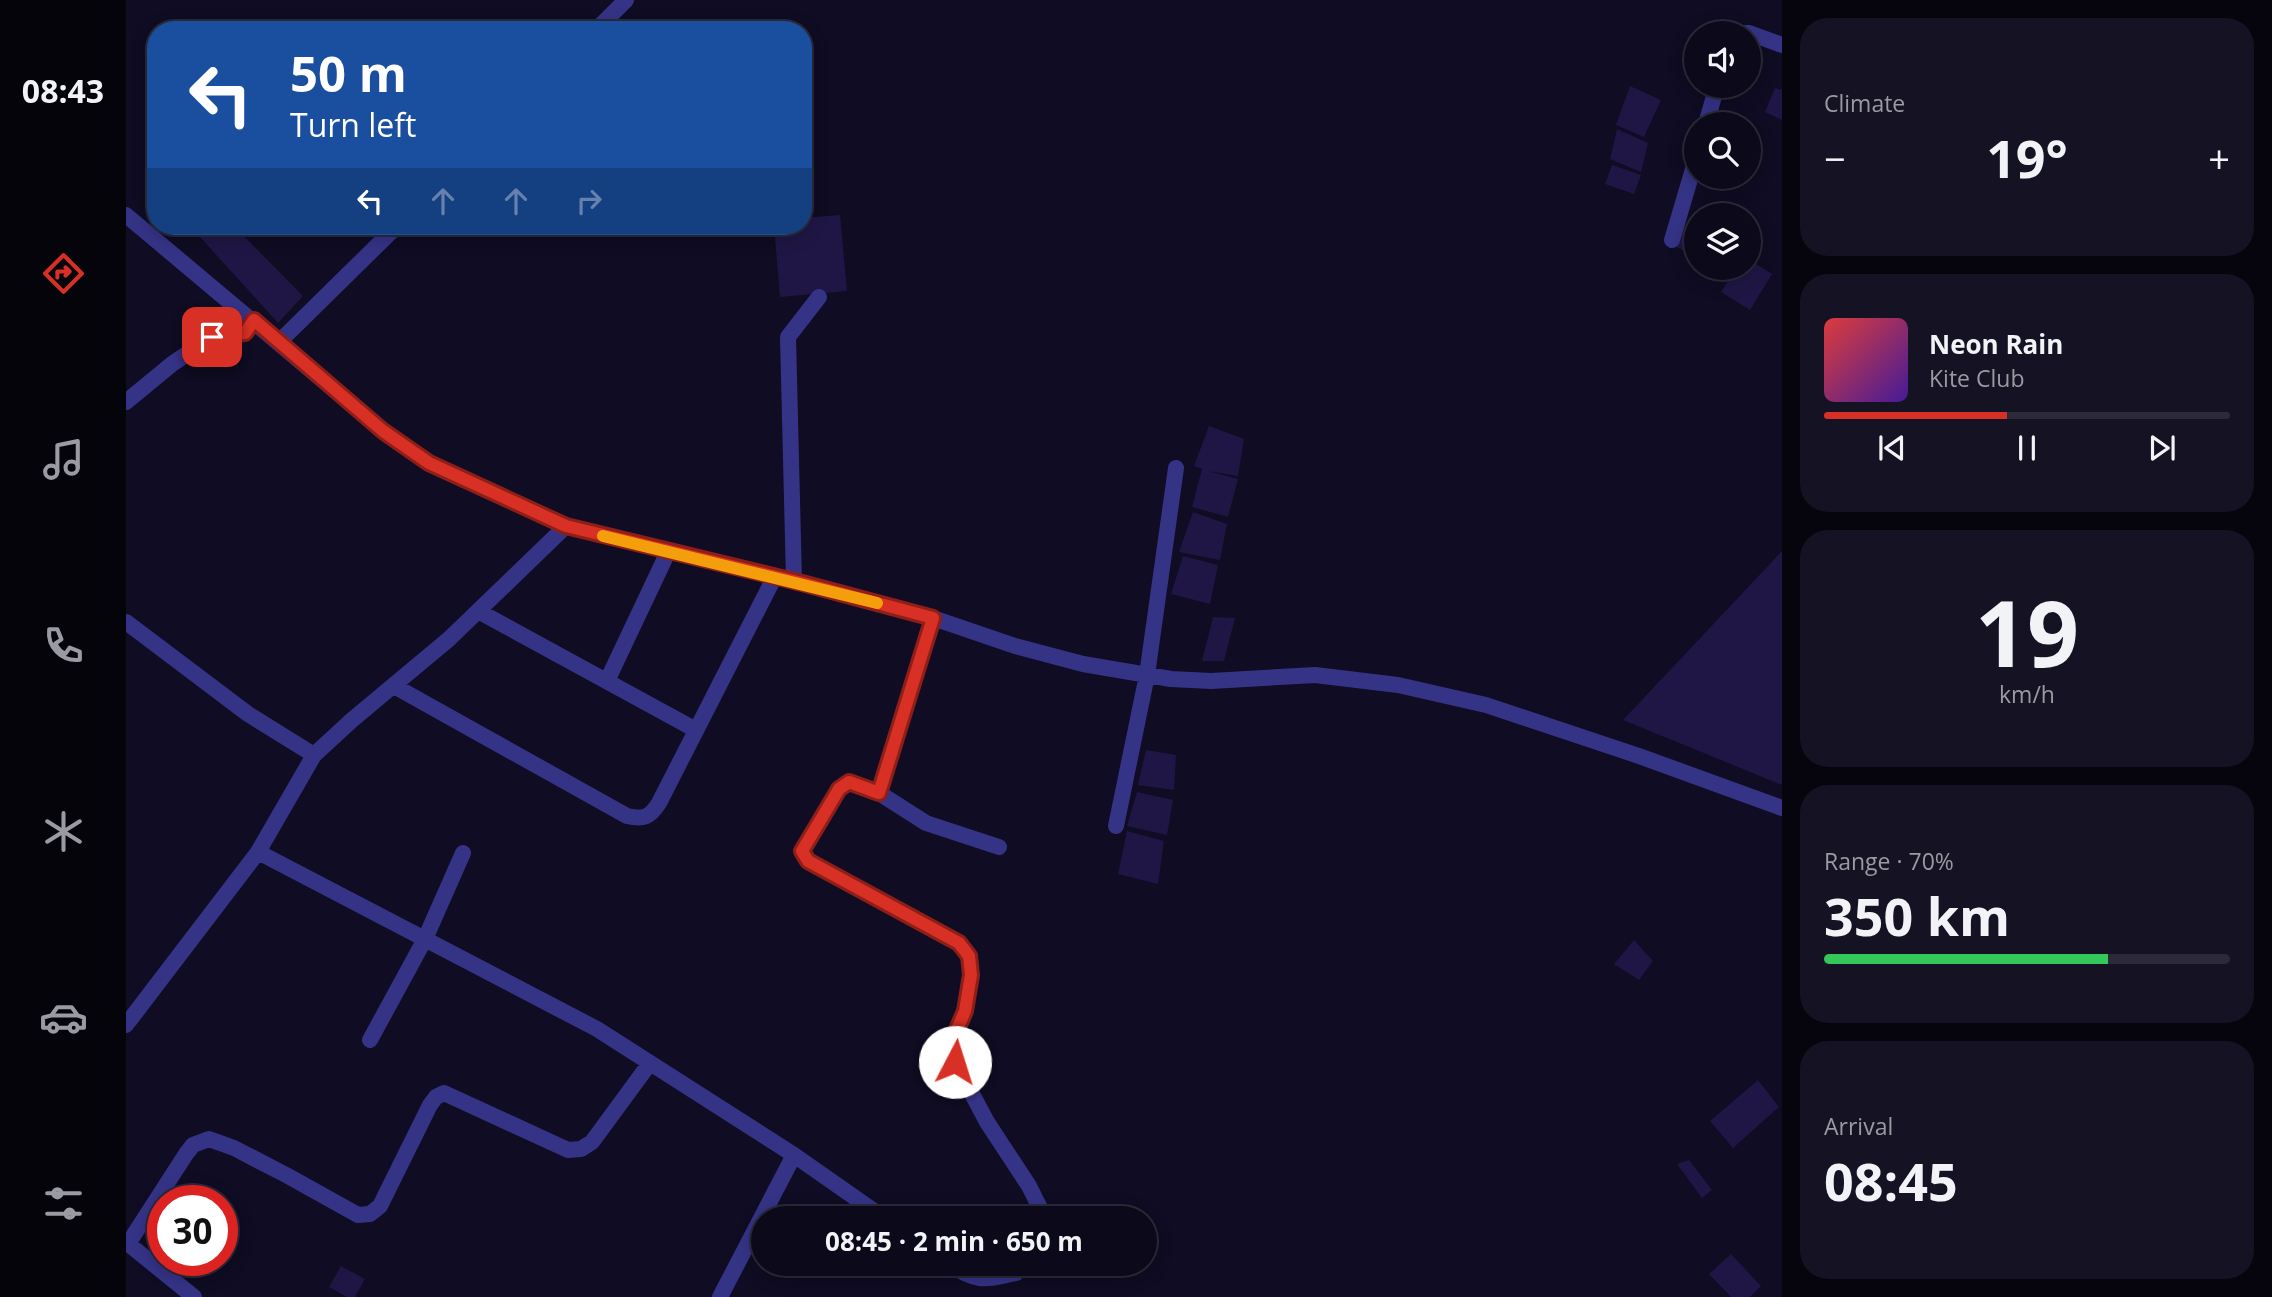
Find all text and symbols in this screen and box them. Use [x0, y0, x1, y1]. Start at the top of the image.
map controls [1684, 21, 1761, 280]
button: sound [1684, 21, 1761, 98]
text: 50 m [290, 40, 407, 106]
icon: left [175, 49, 266, 140]
text: 08:43 [22, 69, 104, 112]
text: Climate [1824, 87, 1905, 119]
text: Turn left [290, 103, 416, 146]
button: search [1684, 112, 1761, 189]
text: 19° [1986, 122, 2068, 193]
text: − [1824, 132, 1846, 184]
text: + [2208, 132, 2230, 184]
icon: left [351, 182, 389, 220]
icon: ahead [424, 182, 462, 220]
icon: ahead [497, 182, 535, 220]
icon: right [570, 182, 608, 220]
button: layers [1684, 203, 1761, 280]
icon: directions [39, 249, 88, 298]
pin [182, 307, 242, 367]
icon: arrive [193, 318, 231, 356]
text: Neon Rain [1929, 326, 2063, 362]
text: Kite Club [1929, 362, 2024, 394]
icon: previous [1873, 429, 1911, 467]
icon: pause [2008, 429, 2046, 467]
icon: next [2143, 429, 2181, 467]
icon: music [39, 435, 88, 484]
text: 19 [1975, 570, 2079, 694]
icon: phone [39, 621, 88, 670]
text: km/h [1999, 678, 2055, 710]
icon: climate [39, 807, 88, 856]
text: Range · 70% [1824, 845, 1954, 877]
text: 350 km [1824, 880, 2010, 951]
icon: car [39, 993, 88, 1042]
position arrow [918, 1025, 992, 1099]
text: Arrival [1824, 1110, 1893, 1142]
text: 08:45 [1824, 1145, 1958, 1216]
icon: filters [39, 1179, 88, 1228]
speed limit sign: 30 [147, 1185, 238, 1276]
text: 08:45 · 2 min · 650 m [825, 1223, 1083, 1259]

